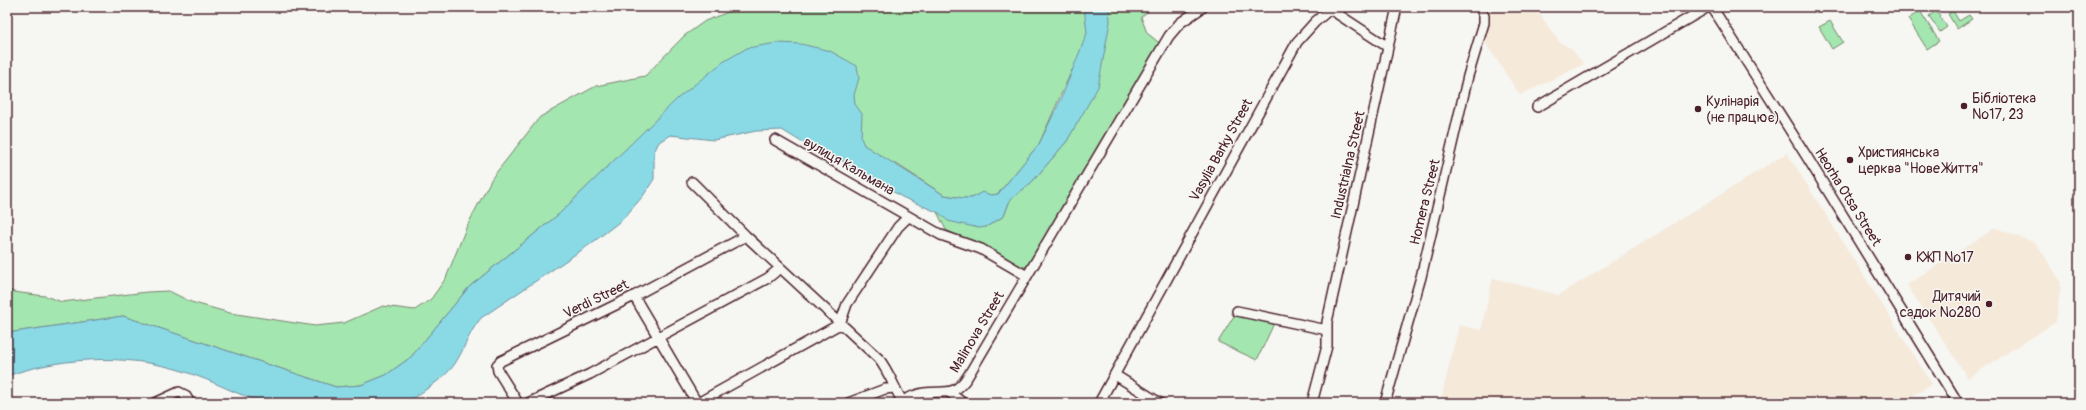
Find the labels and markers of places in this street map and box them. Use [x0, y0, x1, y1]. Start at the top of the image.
place label: Бібліотека №17, 23 [1972, 90, 2036, 123]
place label: Кулінарія (не працює) [1706, 93, 1780, 126]
marker: Бібліотека №17, 23 [1959, 101, 1969, 111]
marker: Кулінарія (не працює) [1693, 104, 1703, 114]
place label: Християнська церква "Нове Життя" [1858, 144, 1984, 177]
marker: Християнська церква "Нове Життя" [1845, 155, 1855, 165]
place label: КЖП №17 [1916, 249, 1974, 266]
marker: КЖП №17 [1903, 252, 1913, 262]
place label: Дитячий садок №280 [1900, 288, 1981, 321]
marker: Дитячий садок №280 [1984, 299, 1994, 309]

